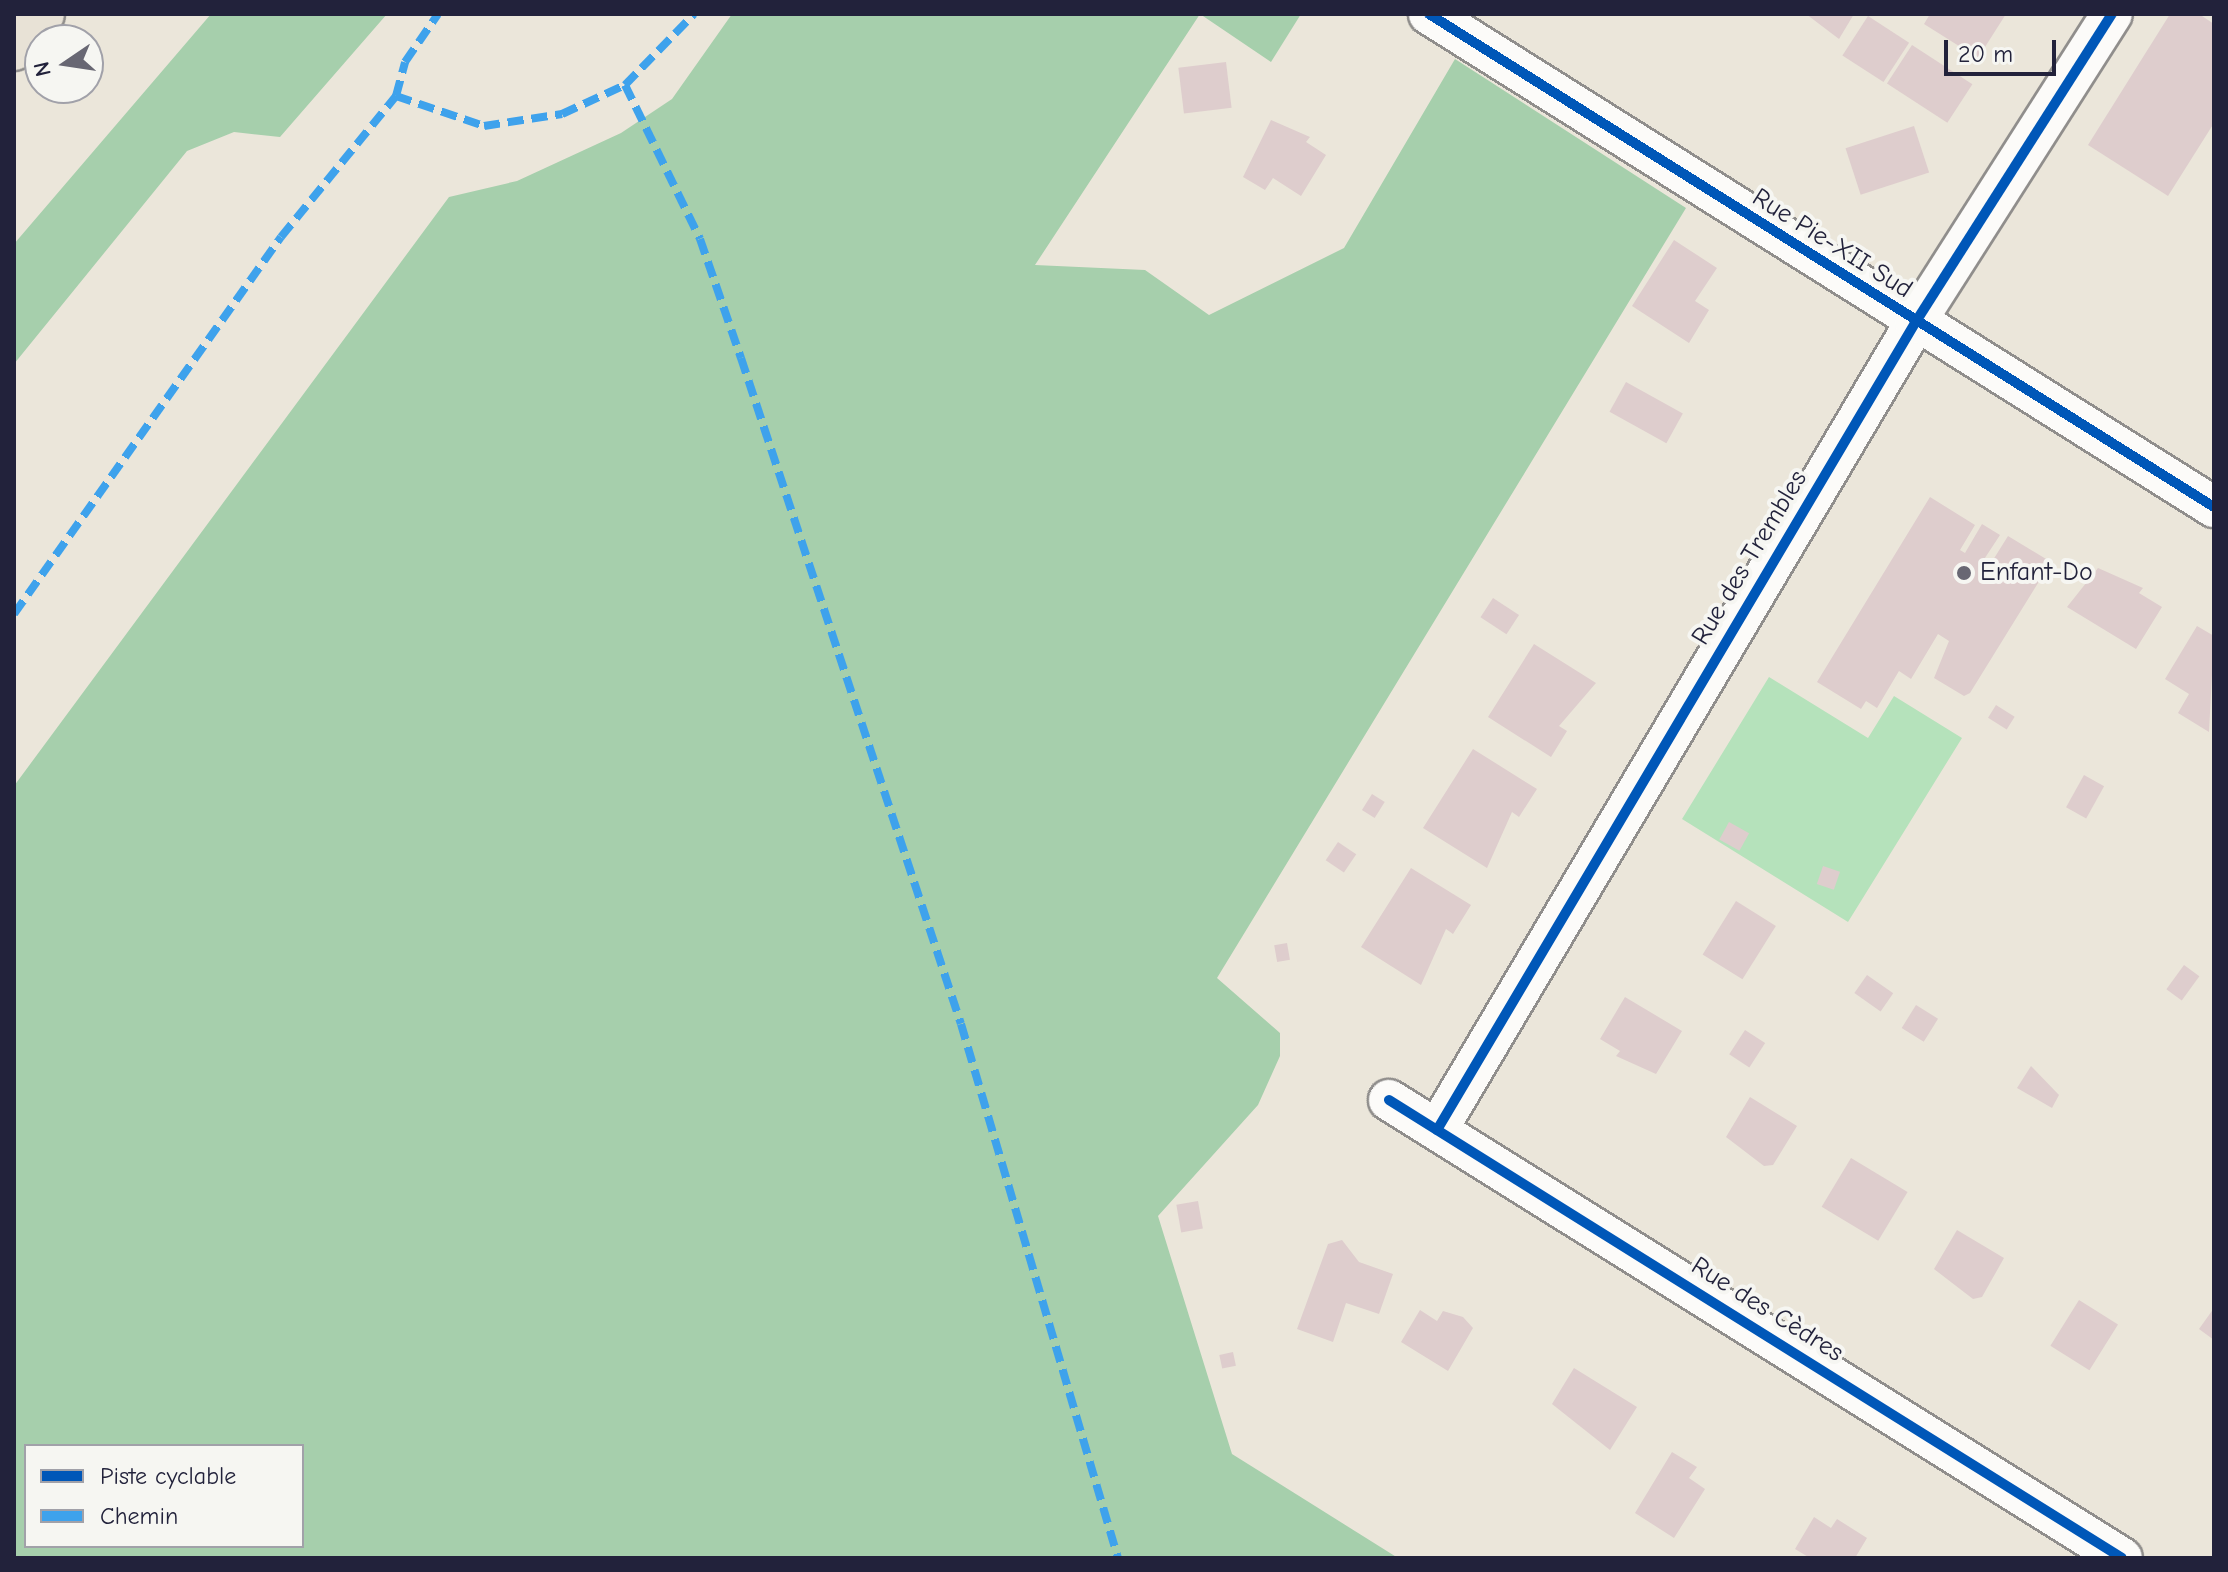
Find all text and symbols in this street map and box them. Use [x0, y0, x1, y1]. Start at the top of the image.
north arrow [24, 24, 104, 104]
scale bar [1948, 24, 2060, 74]
text: 20 m [1958, 40, 2013, 68]
text: N [28, 59, 57, 79]
street label: Rue Pie-XII Sud [1746, 182, 1918, 306]
street label: Rue des Trembles [1686, 465, 1814, 651]
place label: Enfant-Do [1980, 557, 2093, 589]
marker: Enfant-Do [1955, 564, 1973, 582]
street label: Rue des Cèdres [1685, 1251, 1849, 1369]
legend [24, 1444, 304, 1548]
text: Piste cyclable [100, 1462, 236, 1490]
text: Chemin [100, 1502, 178, 1530]

